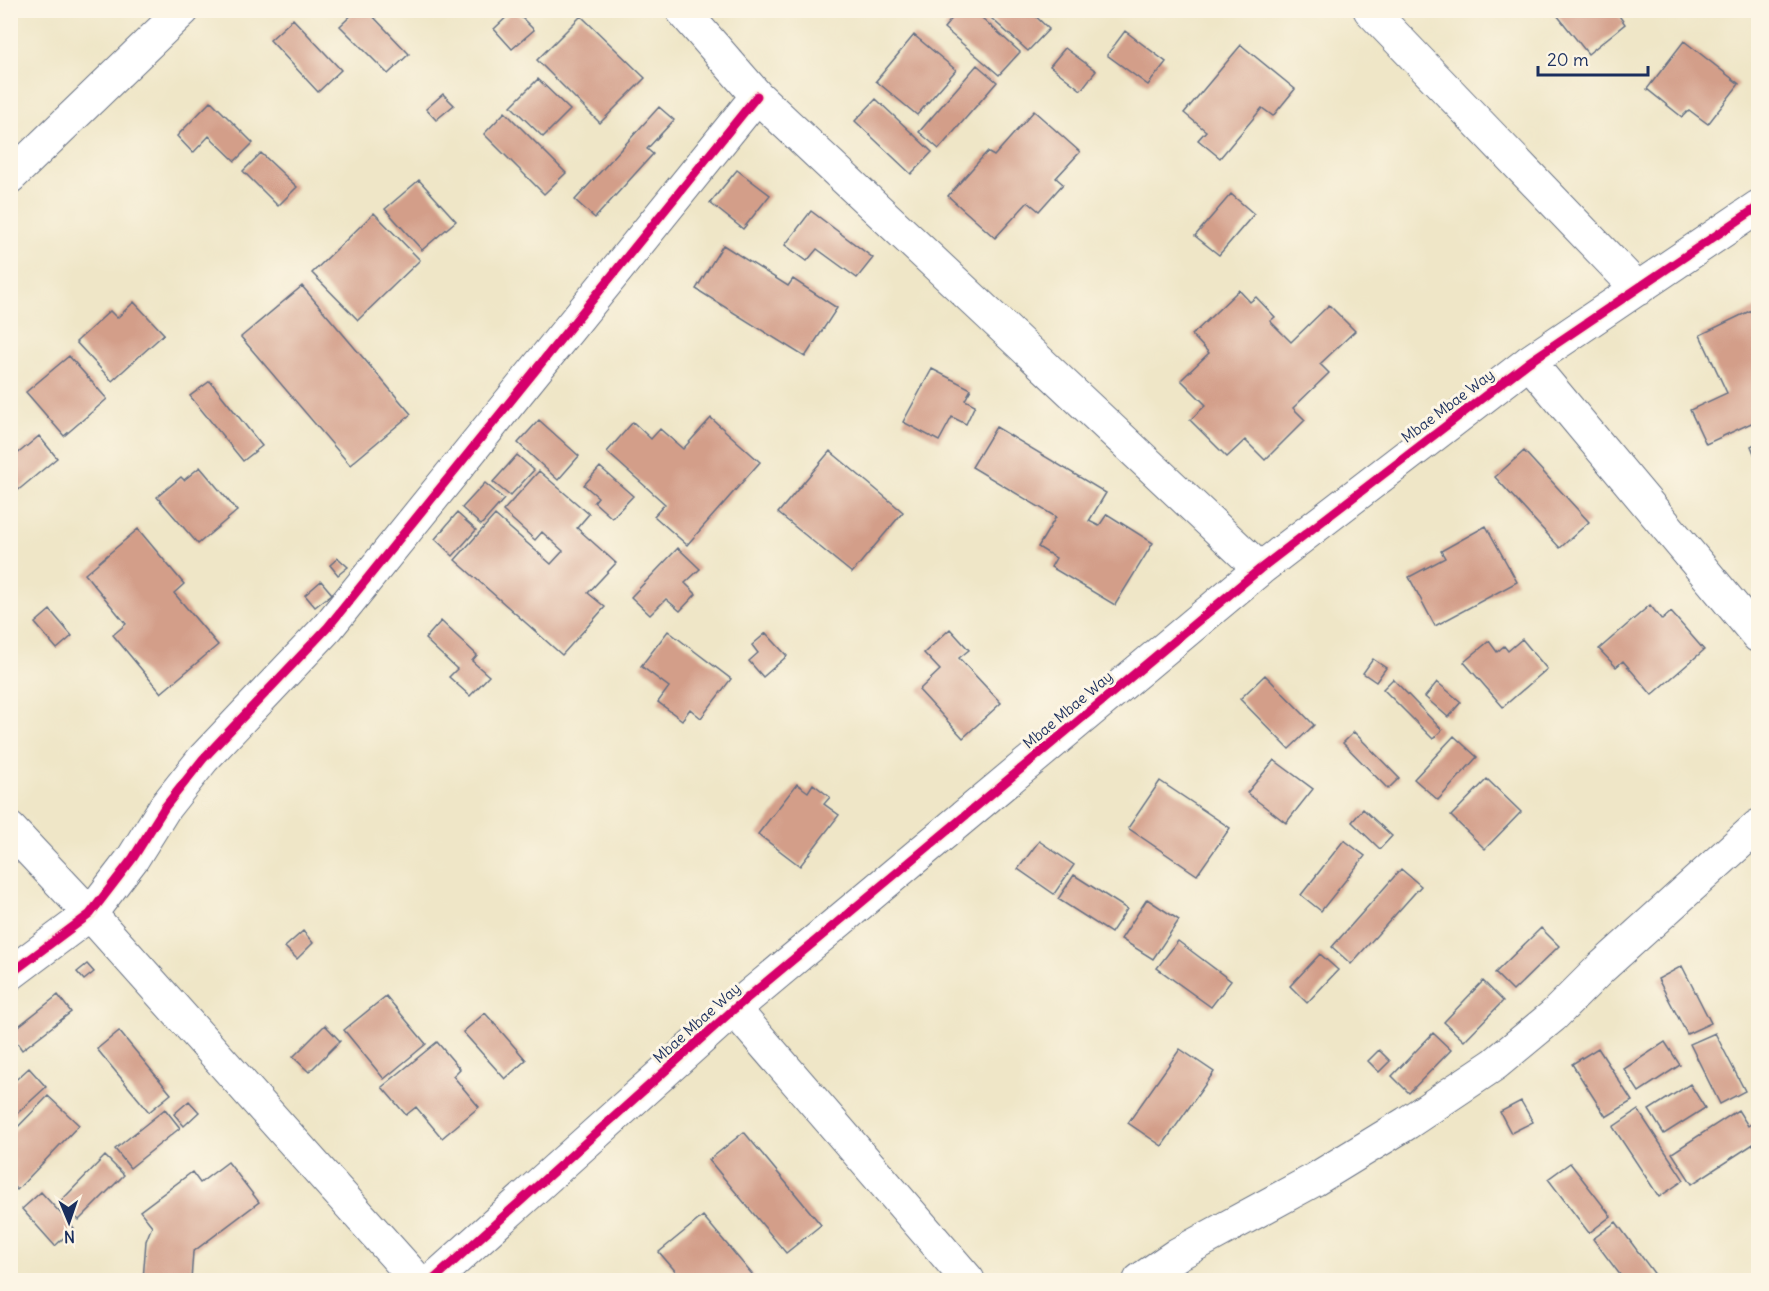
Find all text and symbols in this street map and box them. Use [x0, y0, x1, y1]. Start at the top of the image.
scale bar [1538, 39, 1648, 77]
text: 20 m [1547, 48, 1589, 71]
street label: Mbae Mbae Way [1398, 365, 1498, 447]
street label: Mbae Mbae Way [1019, 667, 1116, 753]
street label: Mbae Mbae Way [649, 978, 744, 1067]
north arrow [39, 1192, 99, 1252]
text: N [64, 1227, 75, 1247]

